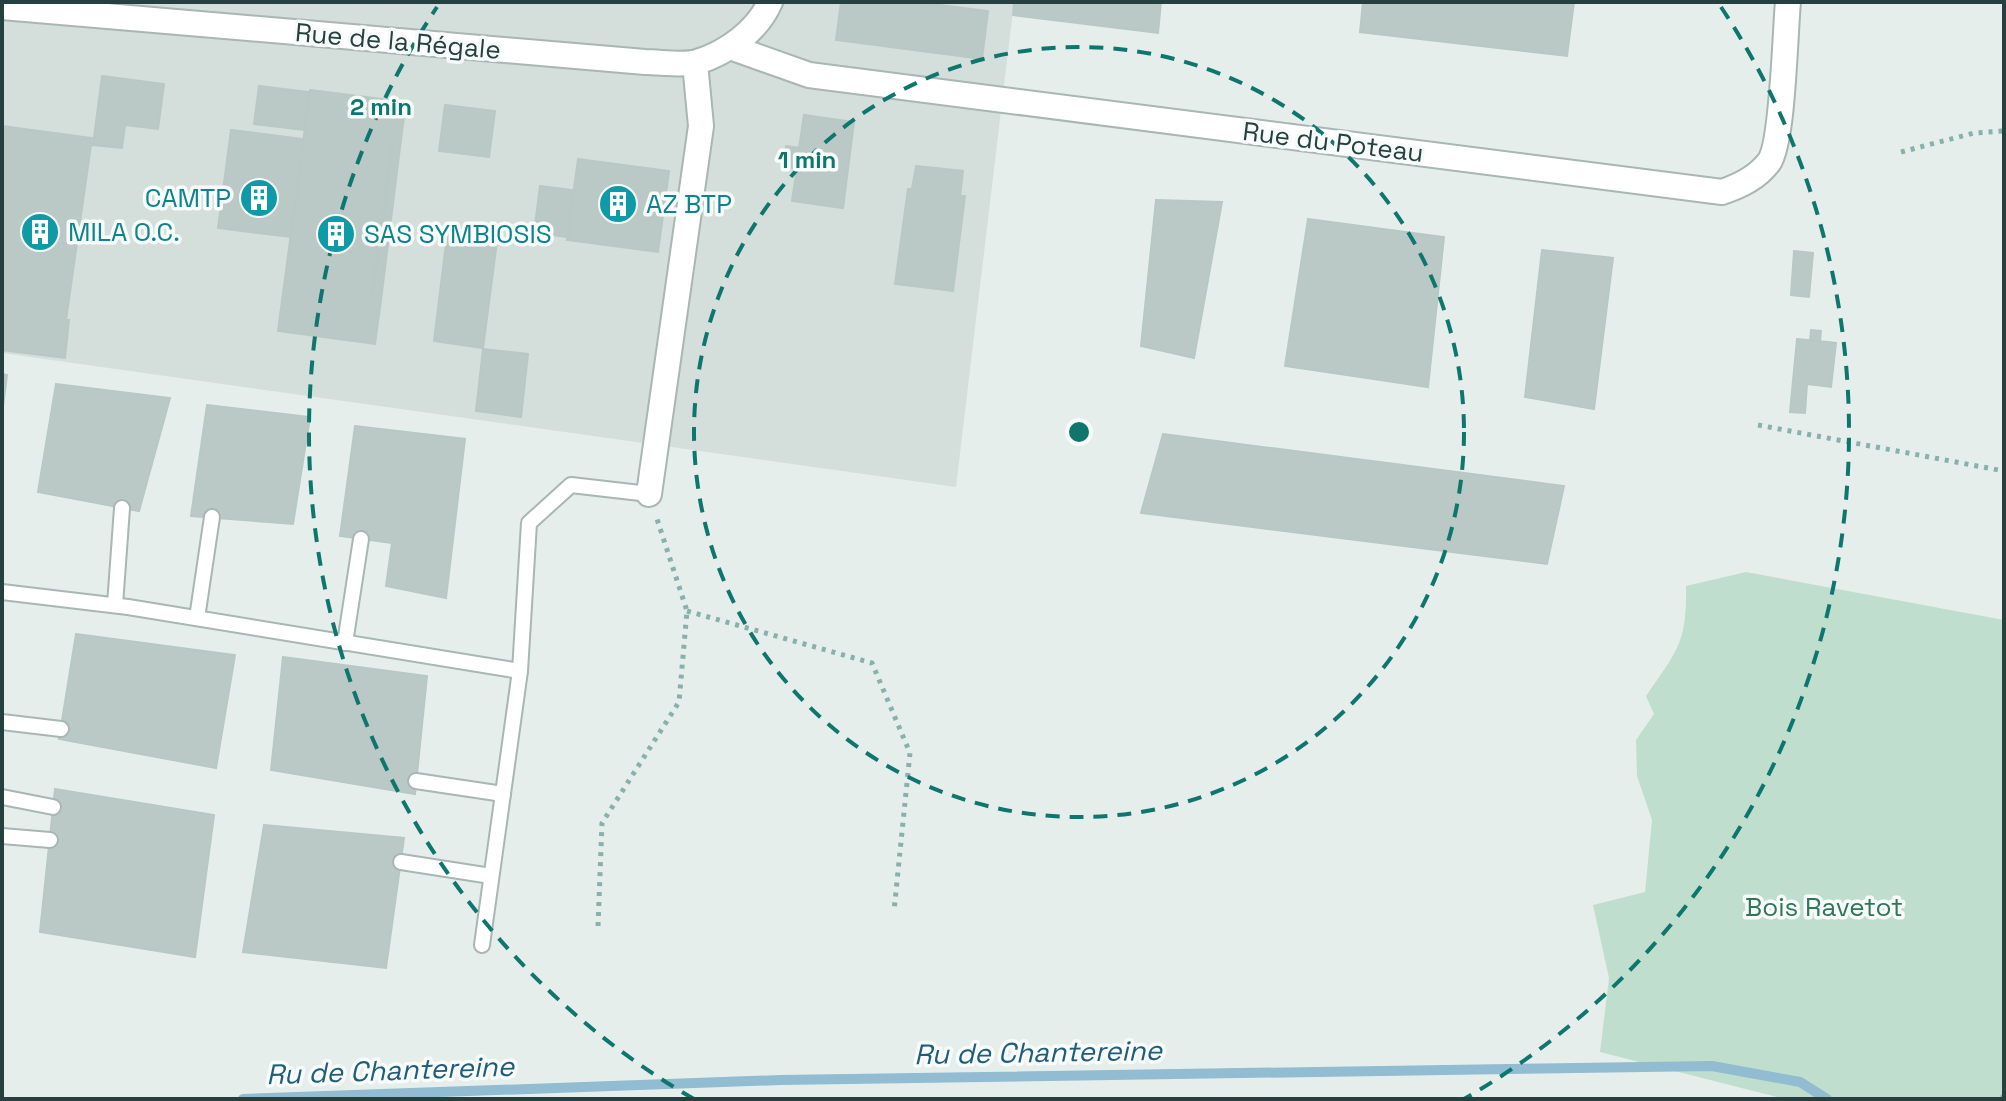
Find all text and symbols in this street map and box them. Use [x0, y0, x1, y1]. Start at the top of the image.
street label: Rue de la Régale [294, 15, 502, 67]
text: 2 min [350, 91, 412, 122]
street label: Rue du Poteau [1241, 114, 1425, 170]
text: 1 min [778, 144, 836, 175]
building icon: CAMTP [238, 177, 280, 219]
place label: CAMTP [145, 181, 231, 215]
building icon: AZ BTP [597, 183, 639, 225]
place label: AZ BTP [646, 187, 732, 221]
building icon: MILA O.C. [19, 211, 61, 253]
building icon: SAS SYMBIOSIS [315, 213, 357, 255]
place label: MILA O.C. [68, 215, 180, 249]
place label: SAS SYMBIOSIS [364, 217, 552, 251]
centre of rings [1065, 418, 1093, 446]
park label: Bois Ravetot [1745, 890, 1903, 924]
water label: Ru de Chantereine [914, 1032, 1164, 1072]
water label: Ru de Chantereine [265, 1048, 516, 1092]

